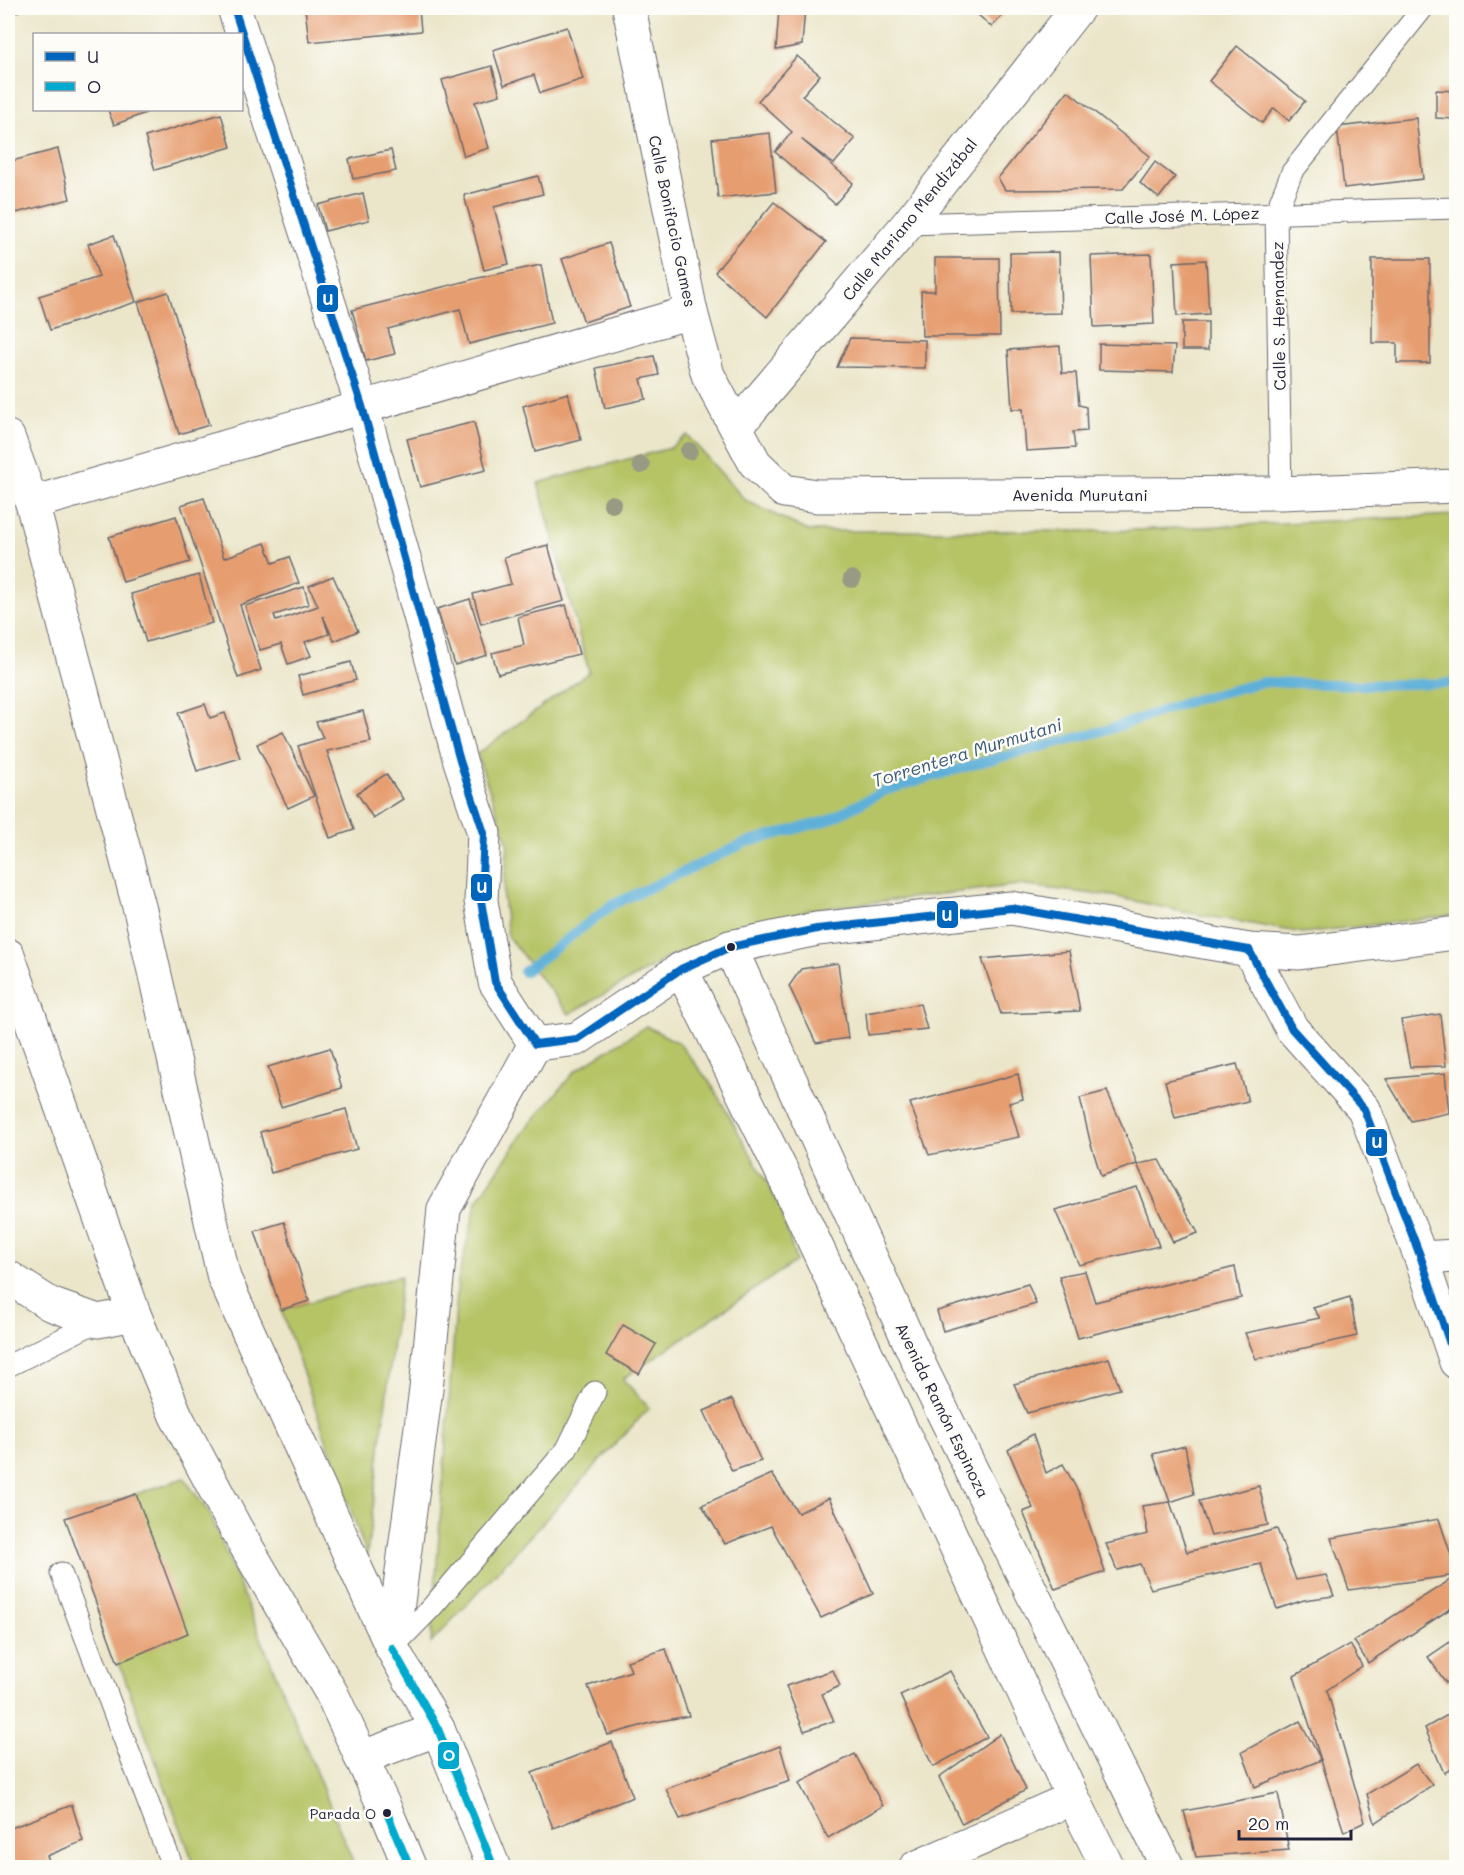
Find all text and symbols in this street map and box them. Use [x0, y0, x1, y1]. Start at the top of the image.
legend [33, 33, 243, 111]
text: U [87, 44, 99, 68]
text: O [87, 74, 101, 98]
street label: Calle Bonifacio Games [645, 133, 701, 309]
street label: Calle Mariano Mendizábal [837, 133, 981, 305]
street label: Calle José M. López [1104, 202, 1260, 228]
street label: Calle S. Hernandez [1266, 241, 1290, 391]
line badge: U [316, 284, 339, 313]
text: U [322, 288, 334, 309]
street label: Avenida Murutani [1012, 484, 1148, 505]
water label: Torrentera Murmutani [869, 712, 1065, 792]
line badge: U [470, 873, 493, 902]
text: U [476, 876, 488, 897]
line badge: U [936, 900, 959, 929]
text: U [941, 904, 953, 925]
unlabelled marker [725, 941, 737, 953]
line badge: U [1365, 1128, 1388, 1157]
text: U [1371, 1131, 1383, 1152]
street label: Avenida Ramón Espinoza [891, 1319, 995, 1501]
line badge: O [437, 1741, 460, 1770]
text: O [443, 1744, 456, 1765]
scale bar [1239, 1803, 1352, 1841]
place label: Parada O [310, 1804, 376, 1823]
marker: Parada O [381, 1807, 393, 1819]
text: 20 m [1248, 1811, 1289, 1835]

